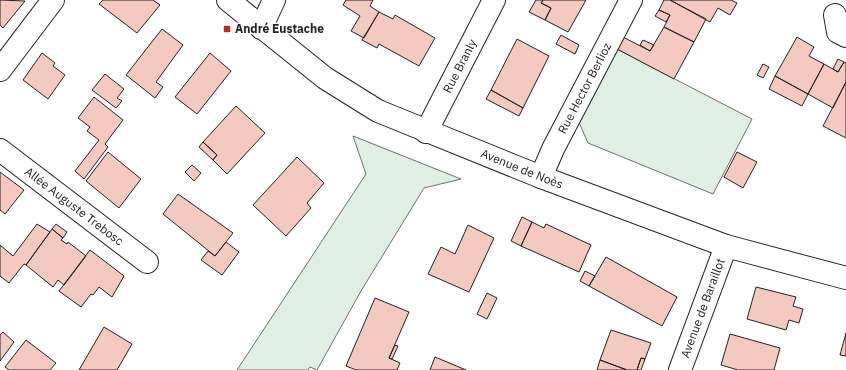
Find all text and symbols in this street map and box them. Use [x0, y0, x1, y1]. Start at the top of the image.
place label: André Eustache [235, 21, 324, 36]
marker: André Eustache [222, 24, 232, 34]
street label: Rue Branly [439, 37, 480, 95]
street label: Rue Hector Berlioz [554, 40, 615, 136]
street label: Avenue de Noès [479, 145, 565, 192]
street label: Allée Auguste Trebosc [22, 164, 127, 248]
street label: Avenue de Baraillot [677, 256, 728, 360]

